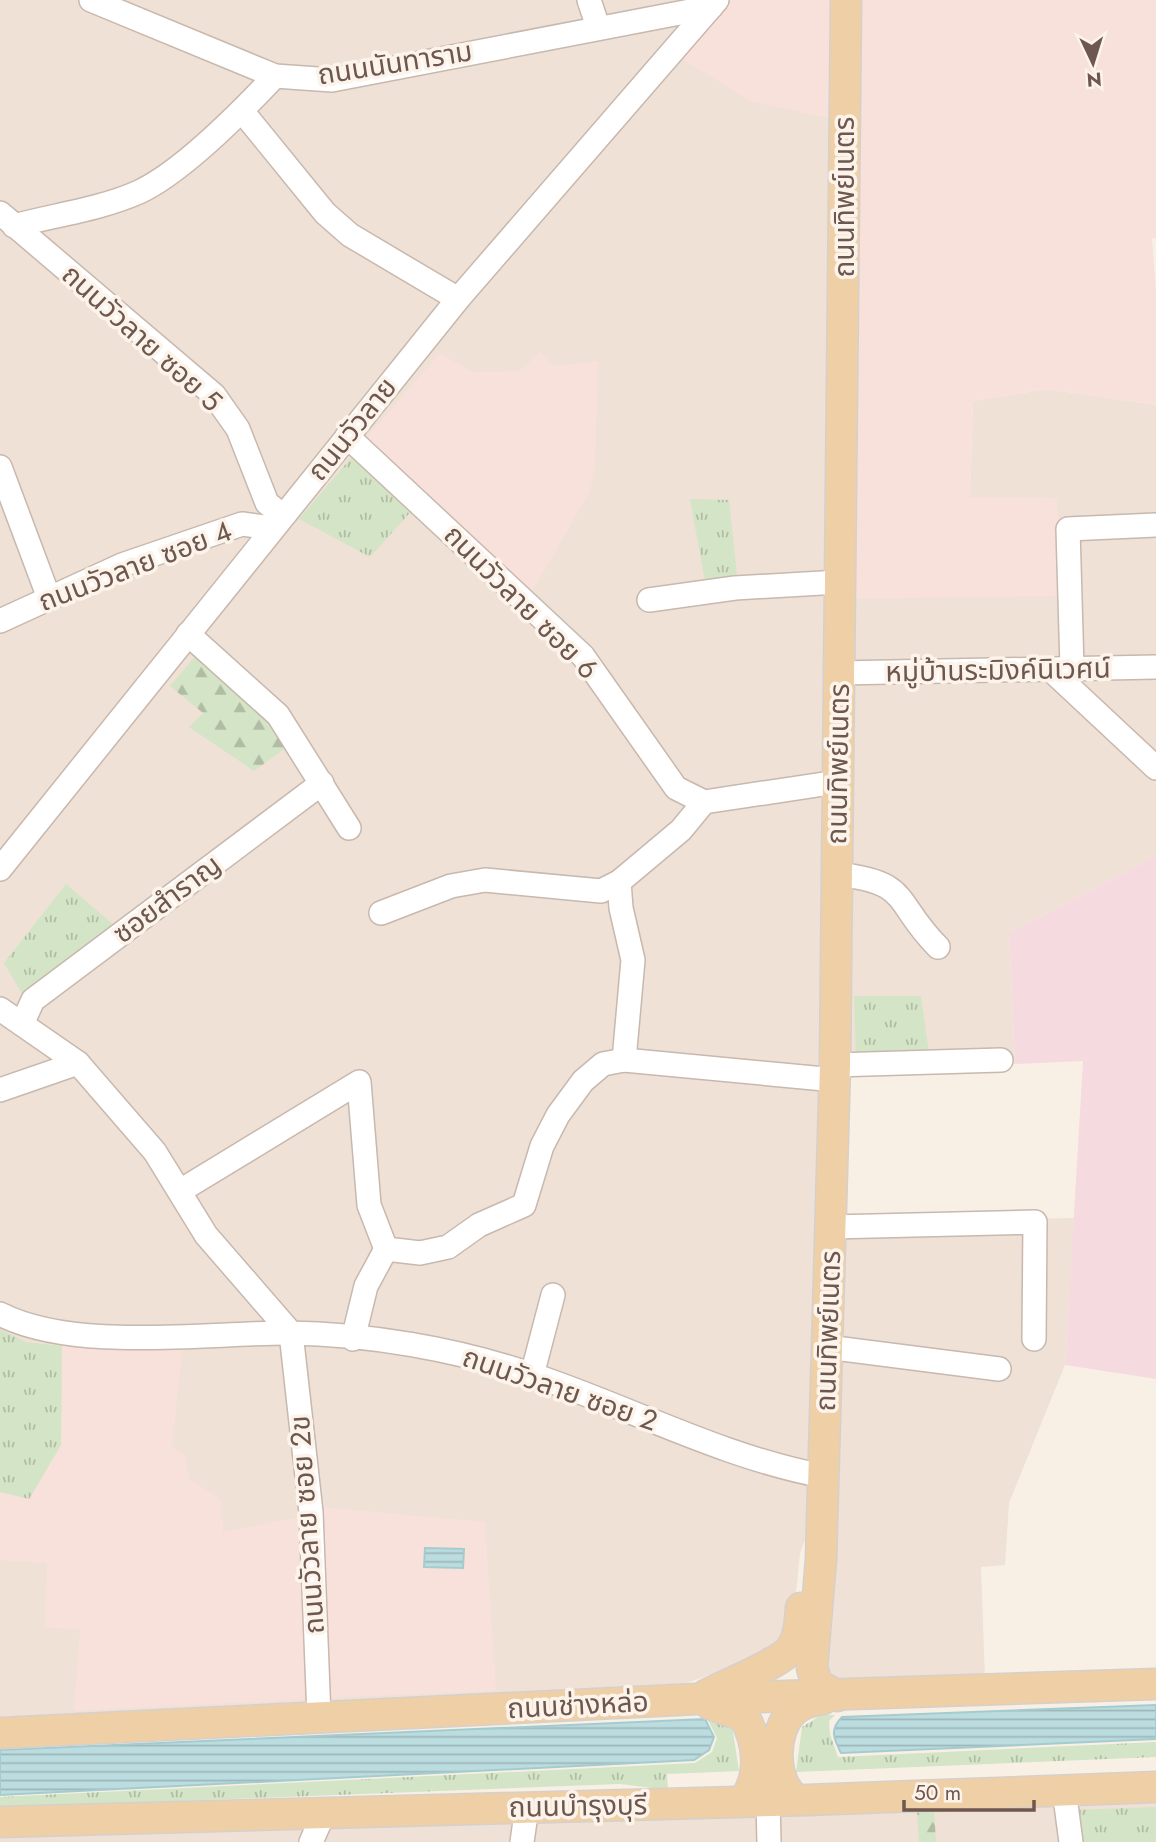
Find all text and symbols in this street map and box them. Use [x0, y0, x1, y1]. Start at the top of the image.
north arrow [1058, 28, 1128, 98]
street label: ถนนนันทาราม [315, 31, 475, 95]
text: N [1086, 65, 1103, 93]
street label: ถนนทิพย์เนตร [824, 116, 865, 278]
street label: ถนนวัวลาย ซอย 5 [53, 255, 231, 421]
street label: ถนนวัวลาย [297, 368, 407, 490]
street label: ถนนวัวลาย ซอย 4 [32, 510, 238, 622]
street label: ถนนวัวลาย ซอย 6 [434, 515, 608, 689]
street label: หมู่บ้านระมิงค์นิเวศน์ [885, 648, 1111, 692]
street label: ถนนทิพย์เนตร [816, 683, 860, 845]
street label: ซอยสำราญ [104, 845, 230, 953]
street label: ถนนทิพย์เนตร [805, 1250, 851, 1412]
street label: ถนนวัวลาย ซอย 2 [457, 1336, 663, 1442]
street label: ถนนวัวลาย ซอย 2ข [279, 1414, 335, 1636]
street label: ถนนช่างหล่อ [506, 1681, 650, 1729]
scale bar [904, 1769, 1034, 1813]
text: 50 m [914, 1778, 961, 1808]
street label: ถนนบำรุงบุรี [508, 1784, 648, 1828]

